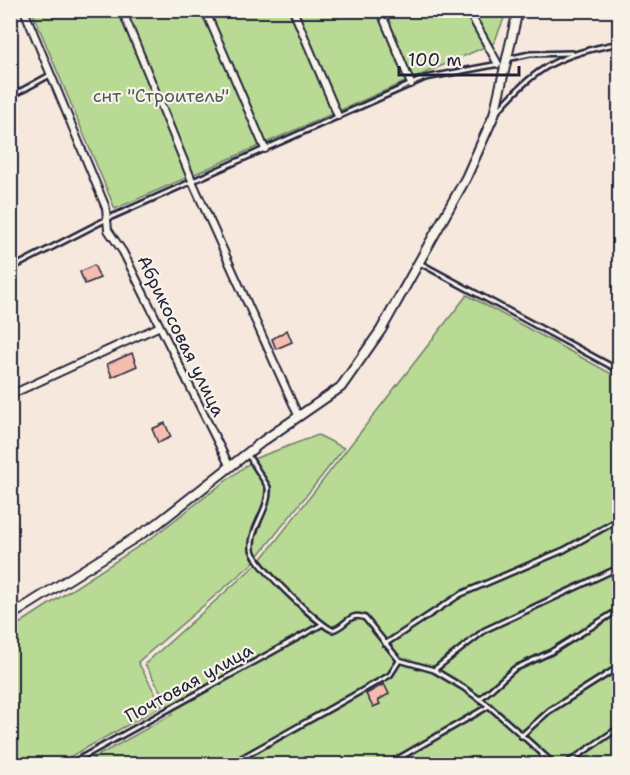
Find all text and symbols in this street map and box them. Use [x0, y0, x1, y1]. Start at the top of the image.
scale bar [399, 39, 519, 77]
text: 100 m [408, 48, 462, 72]
park label: снт "Строитель" [93, 84, 229, 108]
street label: Абрикосовая улица [132, 251, 230, 421]
street label: Почтовая улица [121, 638, 257, 728]

